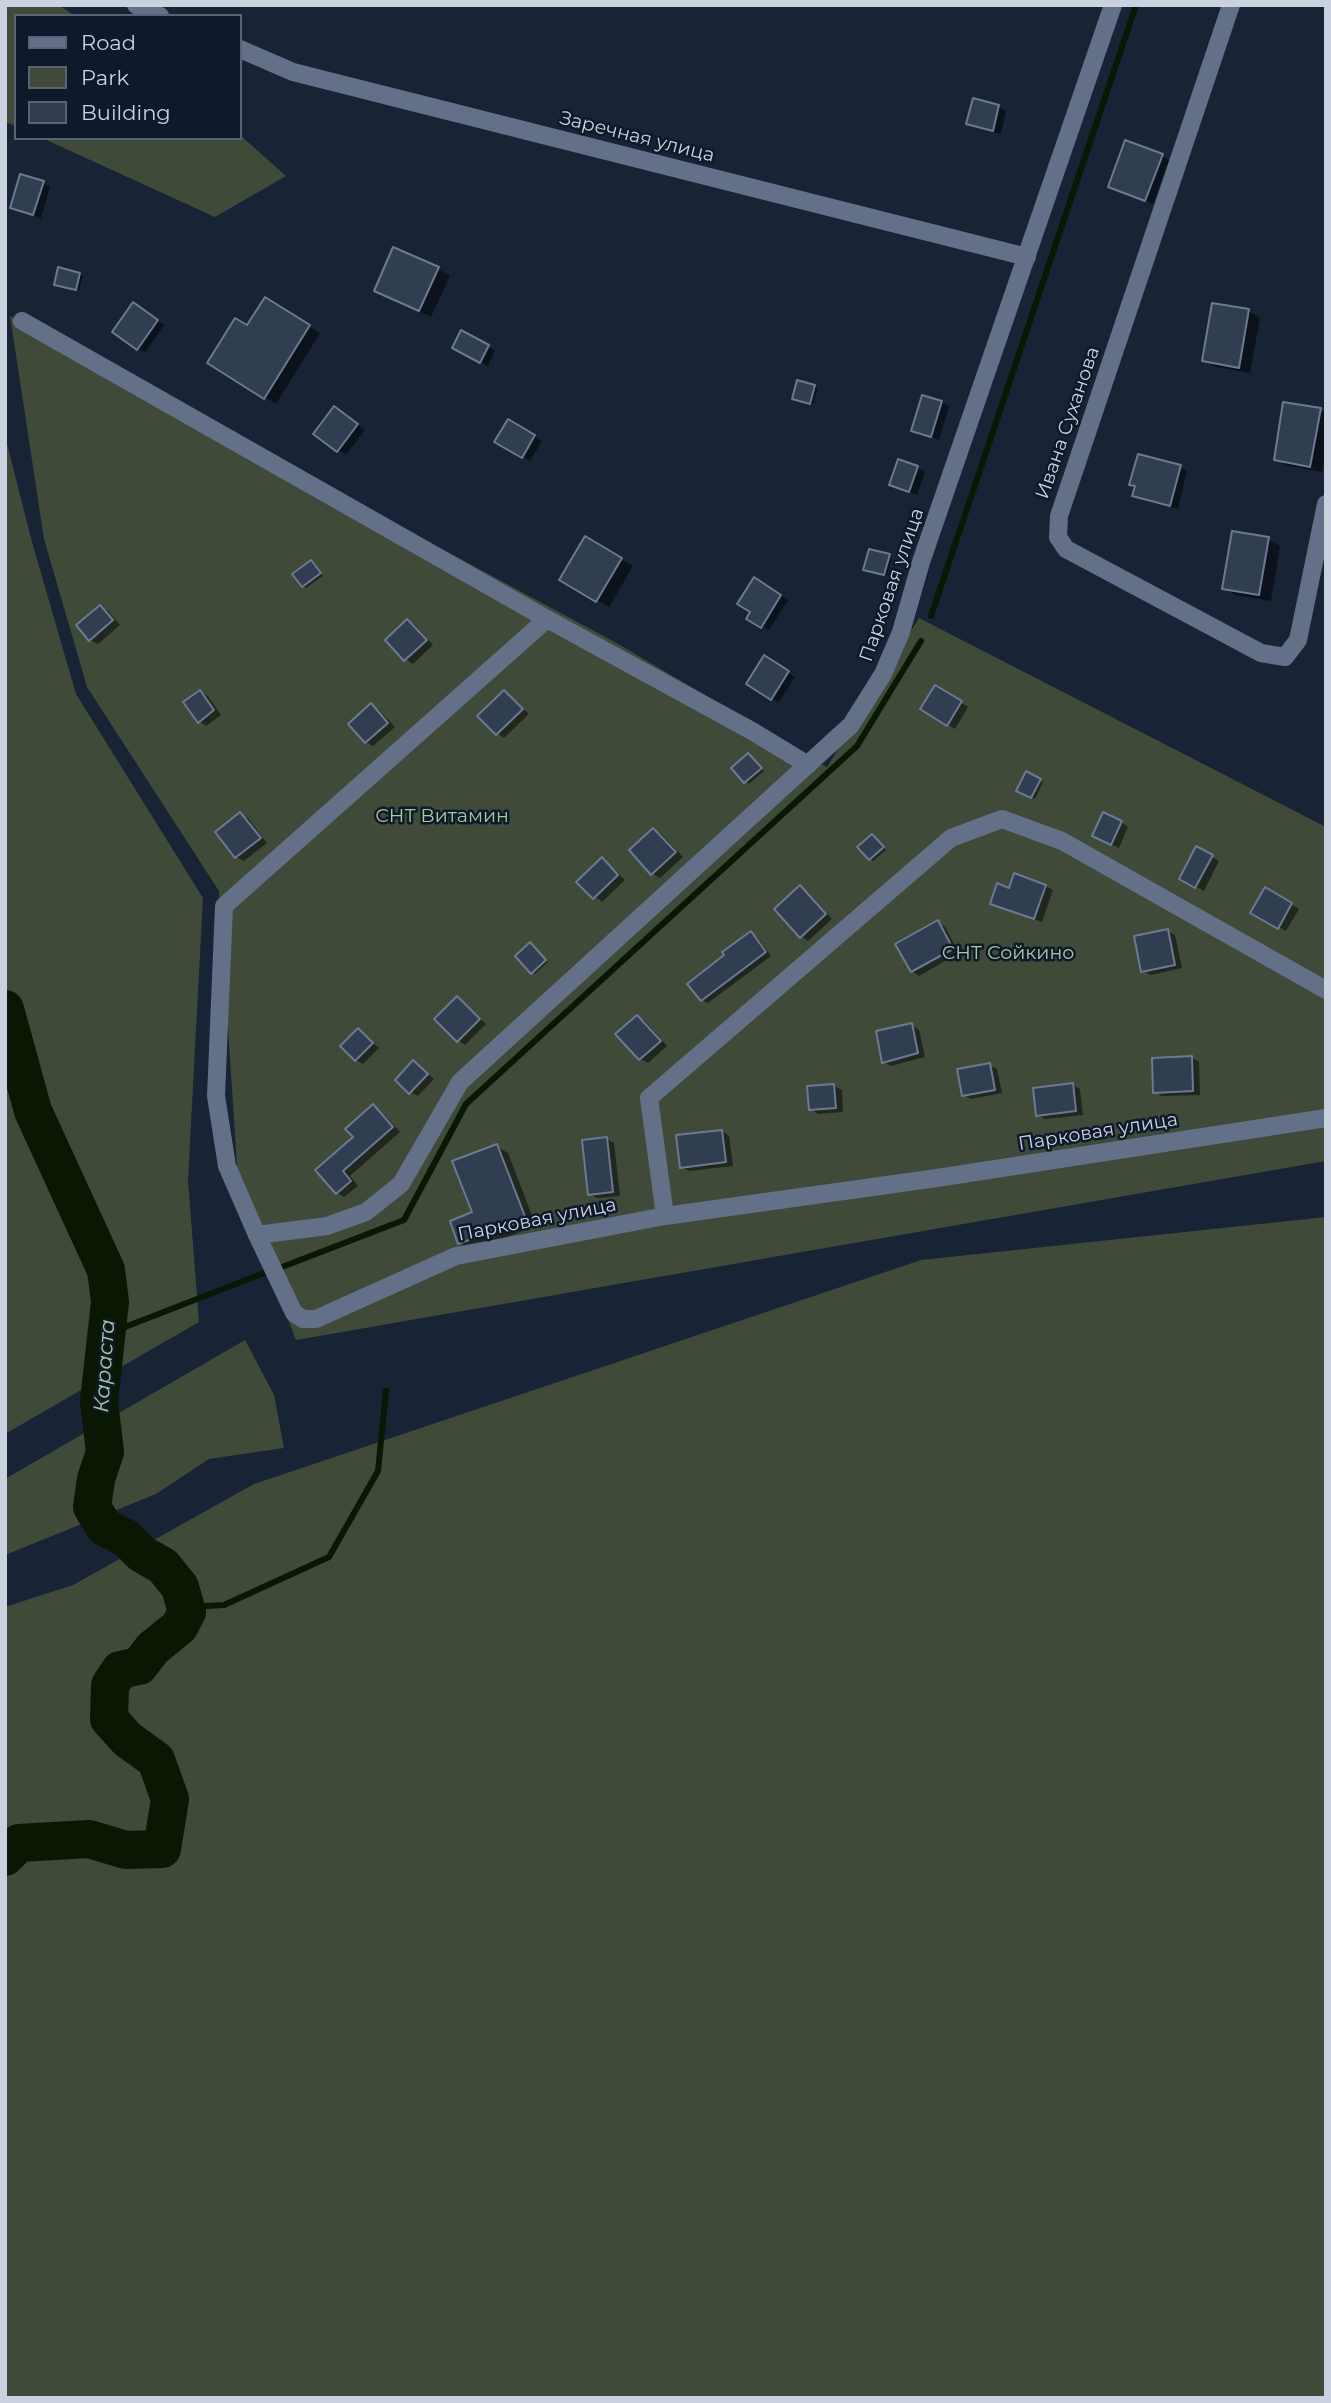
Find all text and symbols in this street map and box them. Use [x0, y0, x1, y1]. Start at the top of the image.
legend [14, 14, 242, 140]
text: Road [81, 30, 136, 55]
text: Park [81, 65, 129, 90]
text: Building [81, 100, 171, 125]
street label: Заречная улица [557, 107, 717, 167]
street label: Ивана Суханова [1031, 344, 1105, 502]
street label: Парковая улица [855, 505, 929, 665]
park label: СНТ Витамин [375, 805, 509, 827]
park label: СНТ Сойкино [942, 942, 1074, 964]
street label: Парковая улица [1017, 1108, 1179, 1156]
street label: Парковая улица [456, 1193, 618, 1247]
water label: Караста [89, 1319, 121, 1413]

